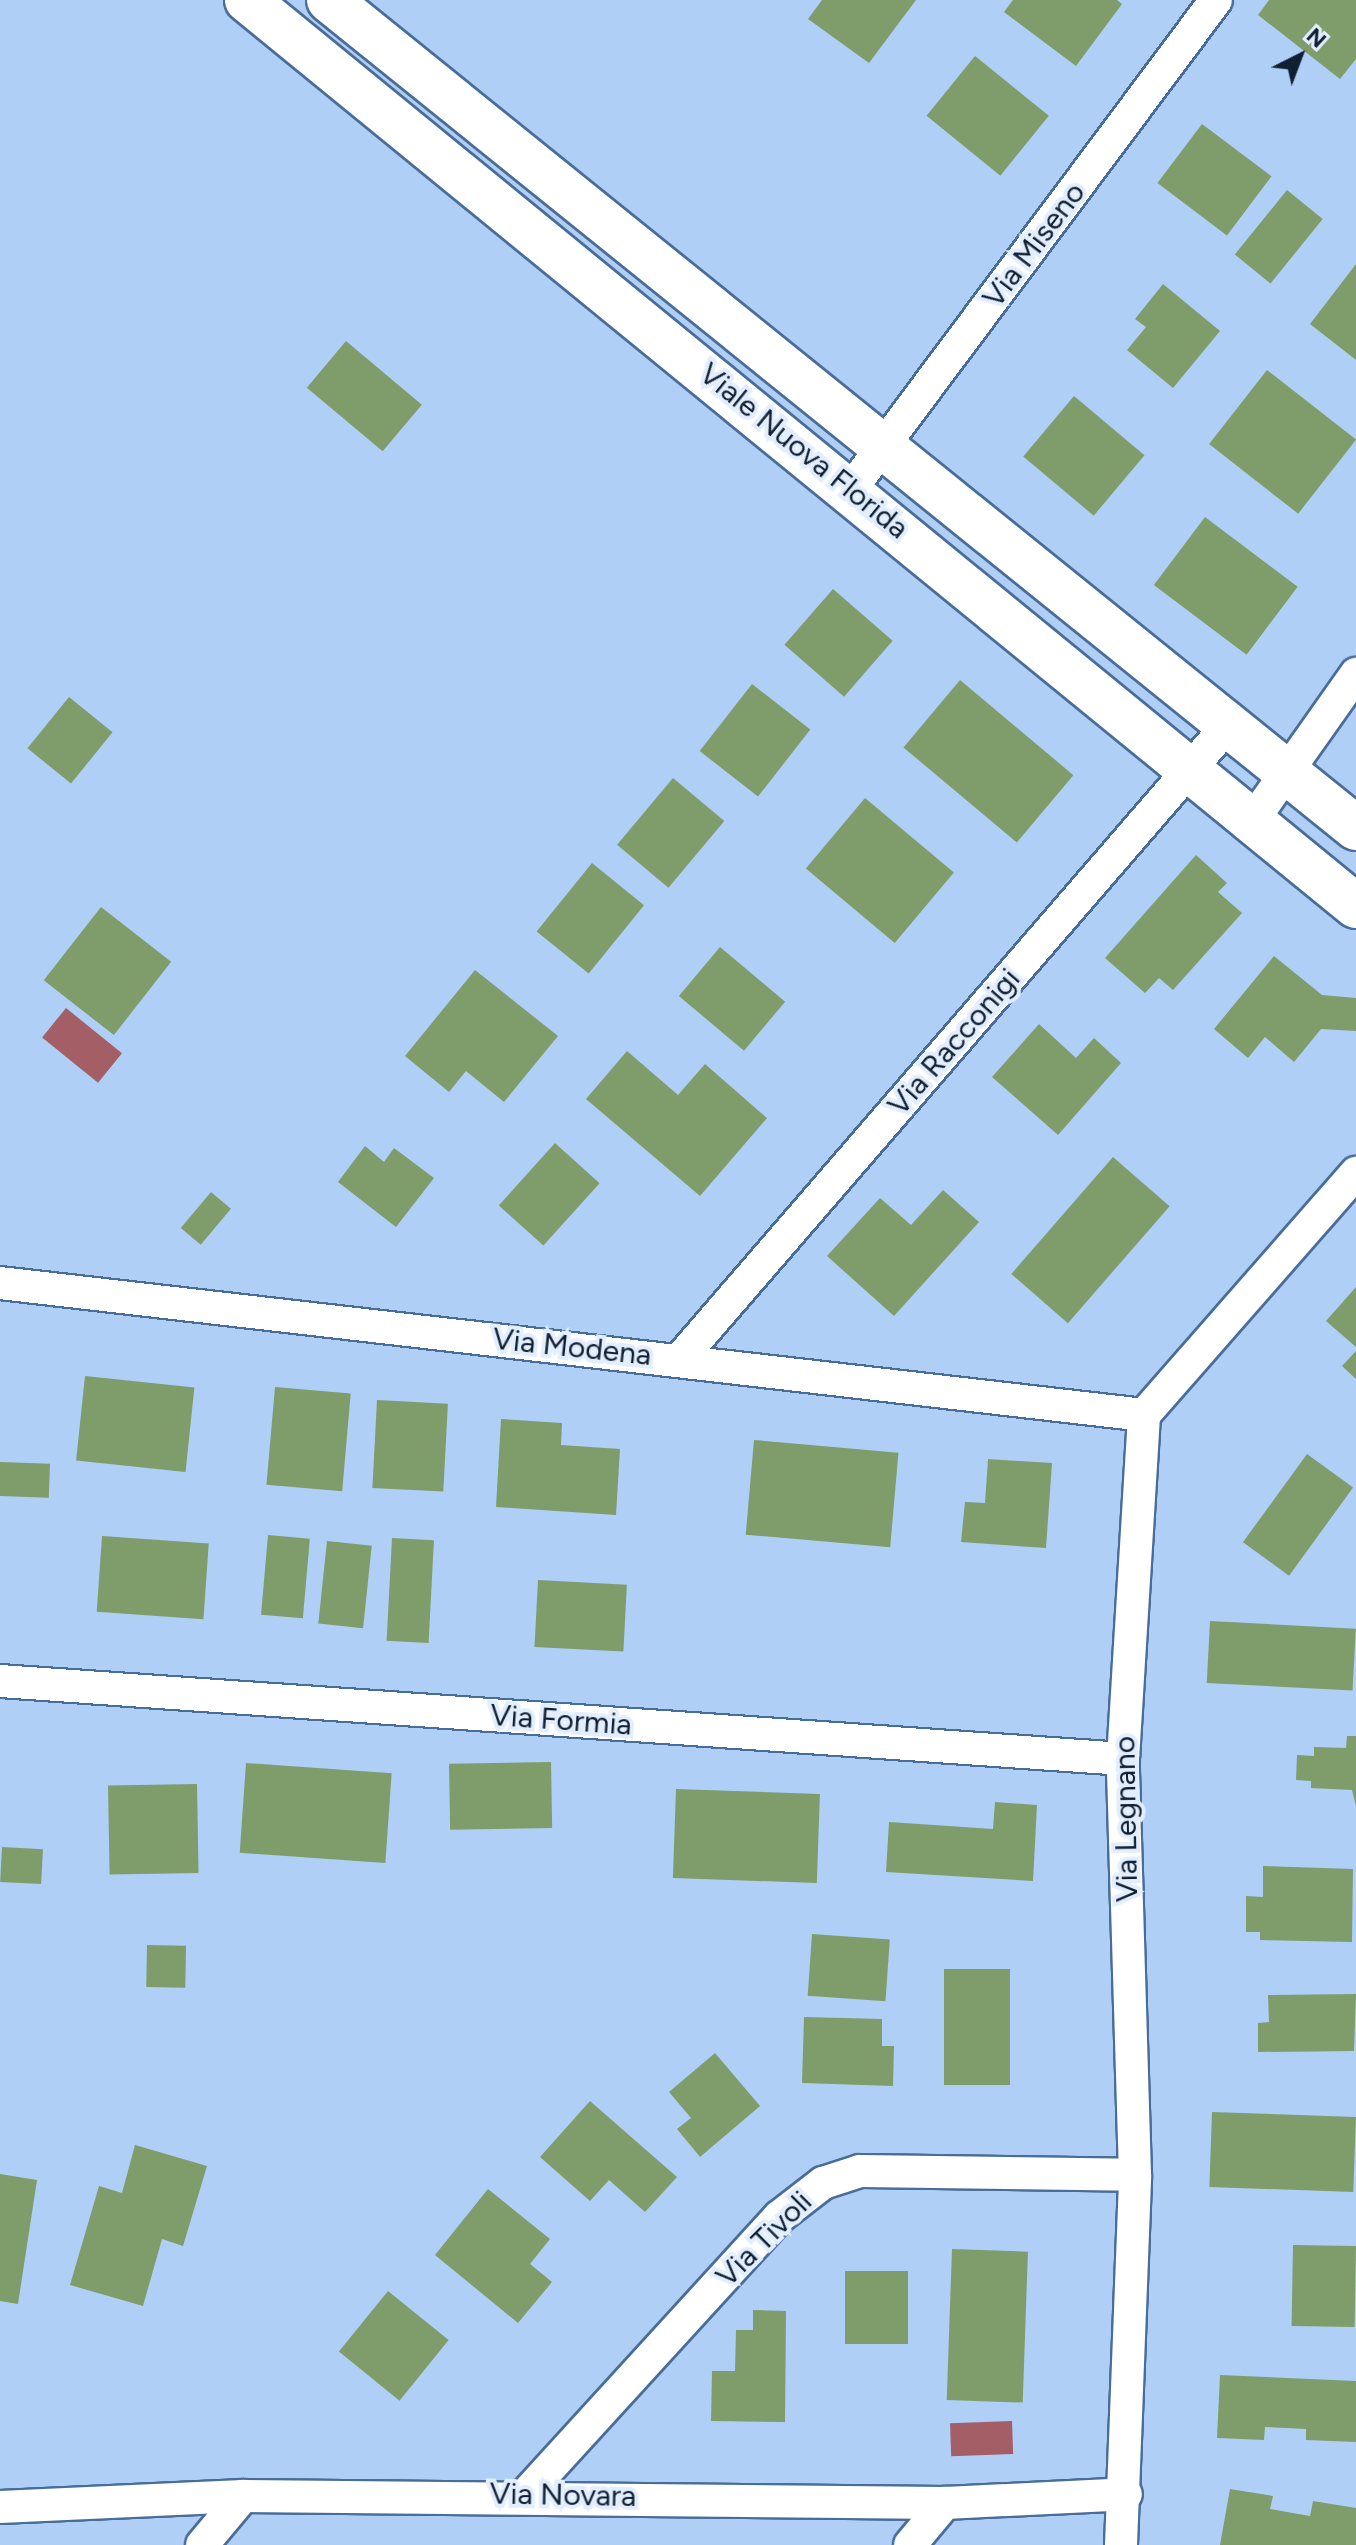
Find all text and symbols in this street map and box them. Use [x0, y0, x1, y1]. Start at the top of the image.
north arrow [1260, 16, 1340, 96]
text: N [1301, 22, 1332, 54]
street label: Via Miseno [975, 175, 1093, 315]
street label: Viale Nuova Florida [692, 356, 916, 546]
street label: Via Racconigi [880, 961, 1028, 1123]
street label: Via Modena [491, 1321, 653, 1373]
street label: Via Formia [489, 1697, 633, 1743]
street label: Via Legnano [1107, 1736, 1145, 1902]
street label: Via Tivoli [709, 2184, 819, 2294]
street label: Via Novara [489, 2476, 637, 2514]

